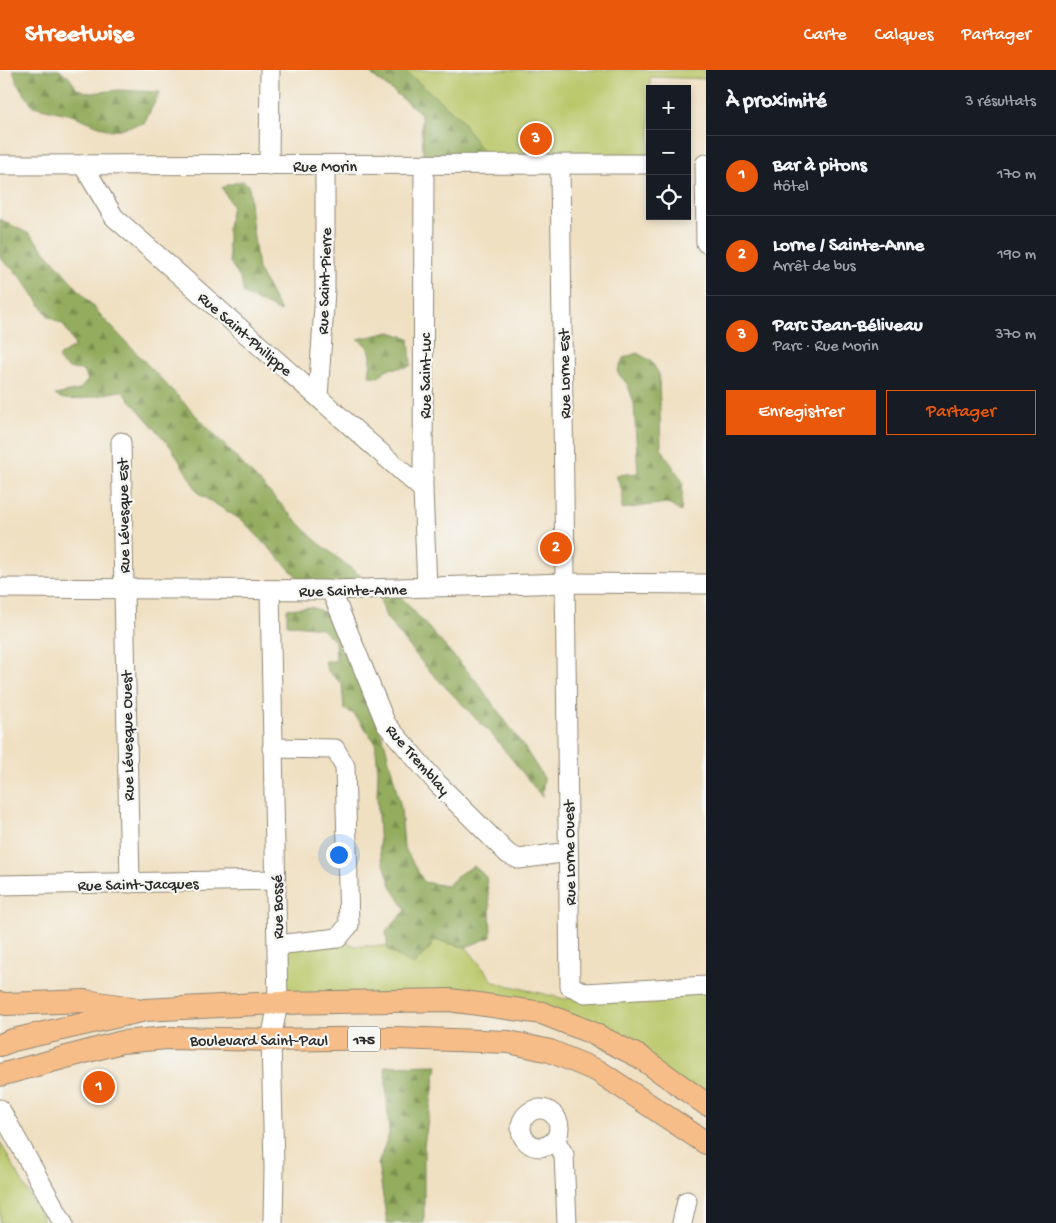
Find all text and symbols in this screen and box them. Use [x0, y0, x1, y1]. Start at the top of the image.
text: Streetwise [25, 21, 134, 50]
text: Carte [804, 25, 847, 46]
text: Calques [875, 25, 933, 46]
text: Partager [961, 25, 1031, 46]
map controls [646, 85, 691, 220]
button: + [646, 85, 691, 130]
text: À proximité [726, 90, 827, 115]
text: 3 résultats [965, 93, 1036, 112]
pin: 3 [520, 120, 552, 158]
button: − [646, 130, 691, 175]
text: Bar à pitons [773, 155, 867, 178]
street label: Rue Morin [293, 159, 357, 178]
text: 1 [739, 166, 745, 185]
text: 170 m [997, 166, 1036, 185]
button: locate [646, 175, 691, 220]
text: Hôtel [773, 178, 809, 197]
street label: Rue Saint-Pierre [315, 227, 338, 335]
text: Lorne / Sainte-Anne [773, 235, 924, 258]
text: 2 [738, 246, 746, 265]
text: 190 m [997, 246, 1036, 265]
text: Arrêt de bus [773, 258, 856, 277]
street label: Rue Saint-Philippe [193, 290, 295, 382]
text: Parc Jean-Béliveau [773, 315, 923, 338]
text: 3 [738, 326, 746, 345]
text: 370 m [995, 326, 1036, 345]
street label: Rue Lorne Est [556, 327, 577, 419]
street label: Rue Saint-Luc [418, 333, 437, 419]
text: Parc · Rue Morin [773, 338, 879, 357]
button: Enregistrer [726, 390, 876, 435]
button: Partager [886, 390, 1036, 435]
street label: Rue Lévesque Est [115, 457, 136, 573]
pin: 2 [540, 529, 572, 567]
street label: Rue Sainte-Anne [299, 582, 408, 603]
street label: Rue Lévesque Ouest [119, 669, 140, 801]
street label: Rue Tremblay [380, 722, 453, 801]
street label: Rue Lorne Ouest [561, 799, 582, 906]
your location [326, 842, 352, 868]
street label: Rue Bossé [269, 874, 290, 939]
street label: Rue Saint-Jacques [77, 876, 200, 897]
road number: 175 [348, 1026, 380, 1052]
street label: Boulevard Saint-Paul [189, 1033, 328, 1052]
pin: 1 [83, 1068, 115, 1106]

